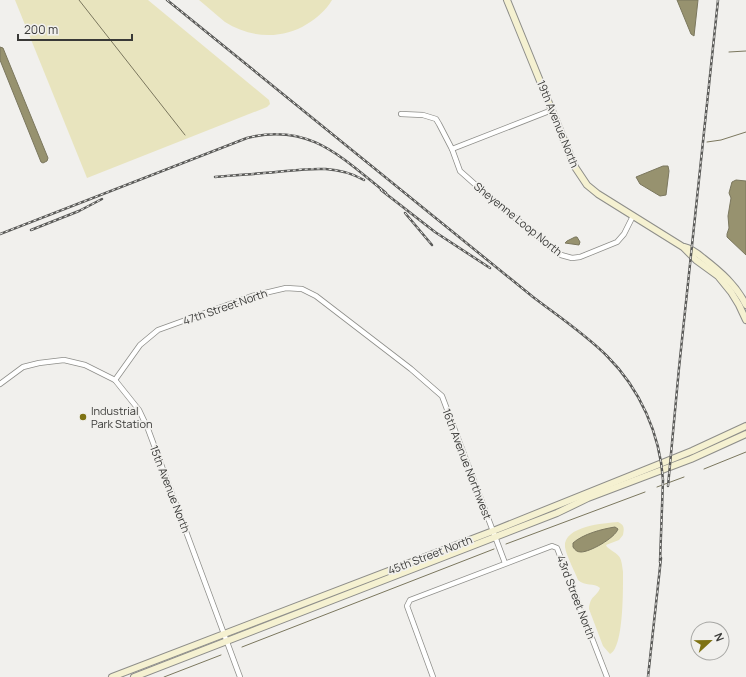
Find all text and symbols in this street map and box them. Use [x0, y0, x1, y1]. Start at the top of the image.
scale bar [18, 16, 132, 42]
text: 200 m [24, 21, 58, 38]
street label: 19th Avenue North [534, 78, 583, 170]
street label: Sheyenne Loop North [471, 178, 566, 259]
street label: 47th Street North [181, 285, 269, 328]
place label: Industrial Park Station [91, 403, 152, 431]
street label: 16th Avenue Northwest [439, 406, 496, 522]
marker: Industrial Park Station [78, 412, 88, 422]
street label: 15th Avenue North [147, 443, 194, 535]
street label: 45th Street North [385, 532, 474, 578]
street label: 43rd Street North [554, 553, 599, 641]
north arrow [690, 621, 730, 661]
text: N [711, 631, 728, 644]

